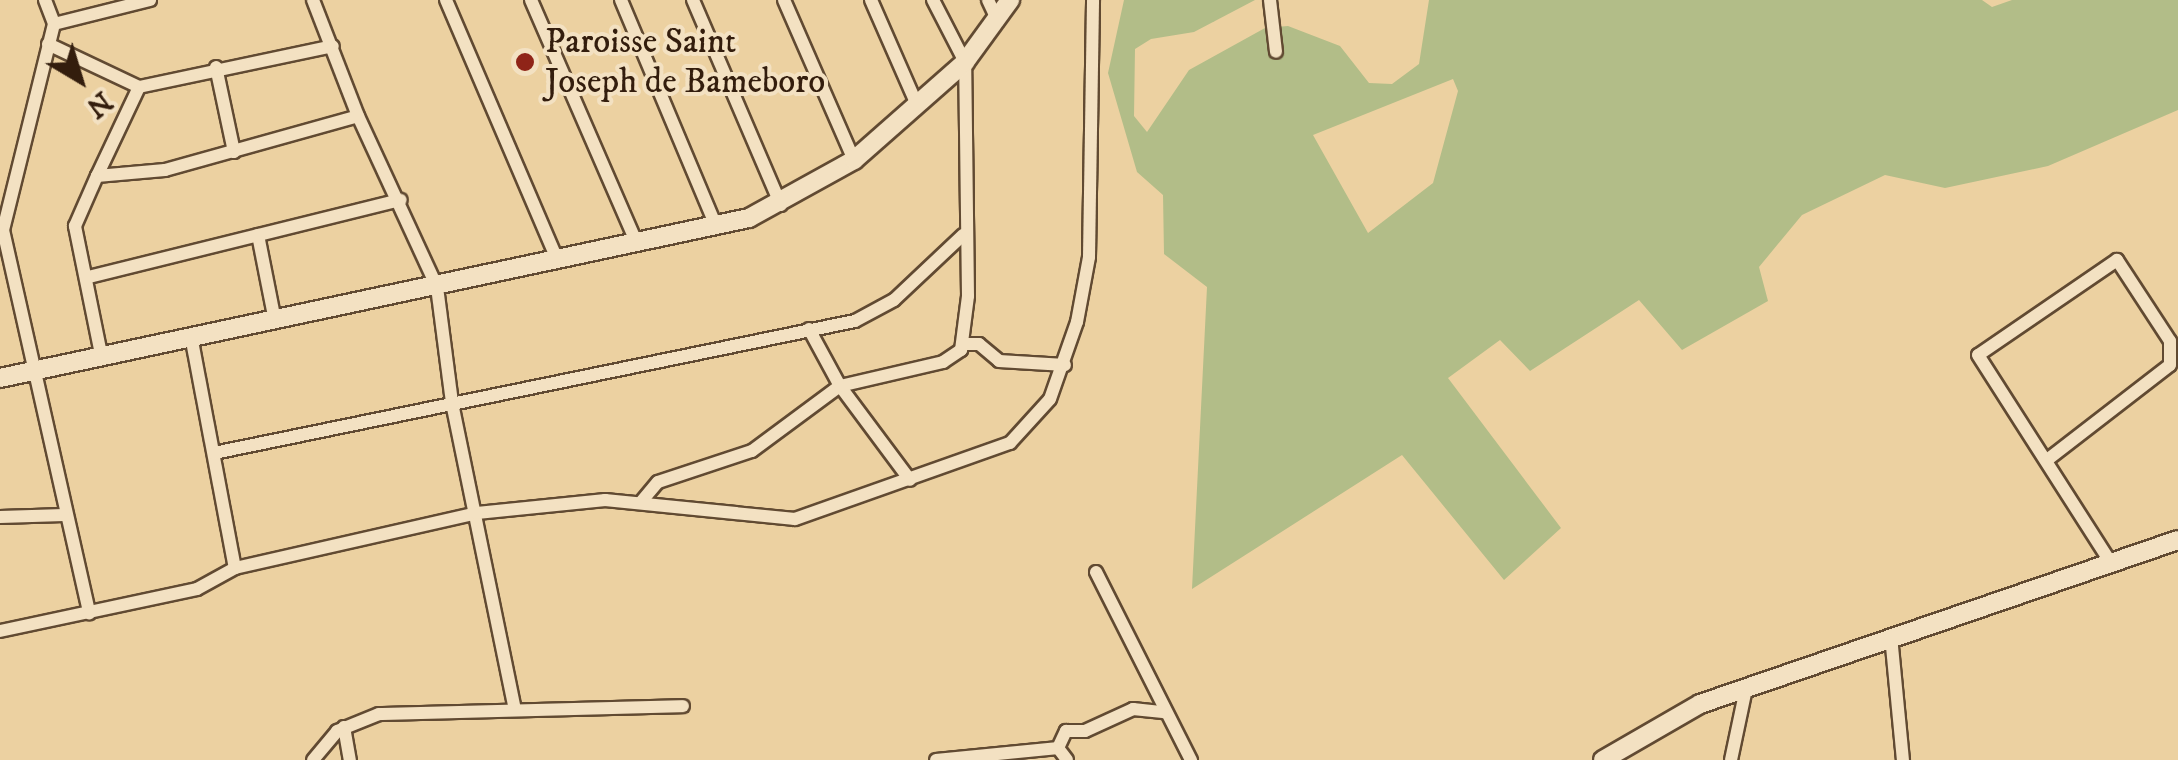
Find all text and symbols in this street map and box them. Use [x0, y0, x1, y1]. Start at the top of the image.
place label: Paroisse Saint Joseph de Bameboro [545, 21, 825, 103]
north arrow [30, 30, 130, 130]
marker: Paroisse Saint Joseph de Bameboro [514, 51, 536, 73]
text: N [79, 83, 119, 125]

